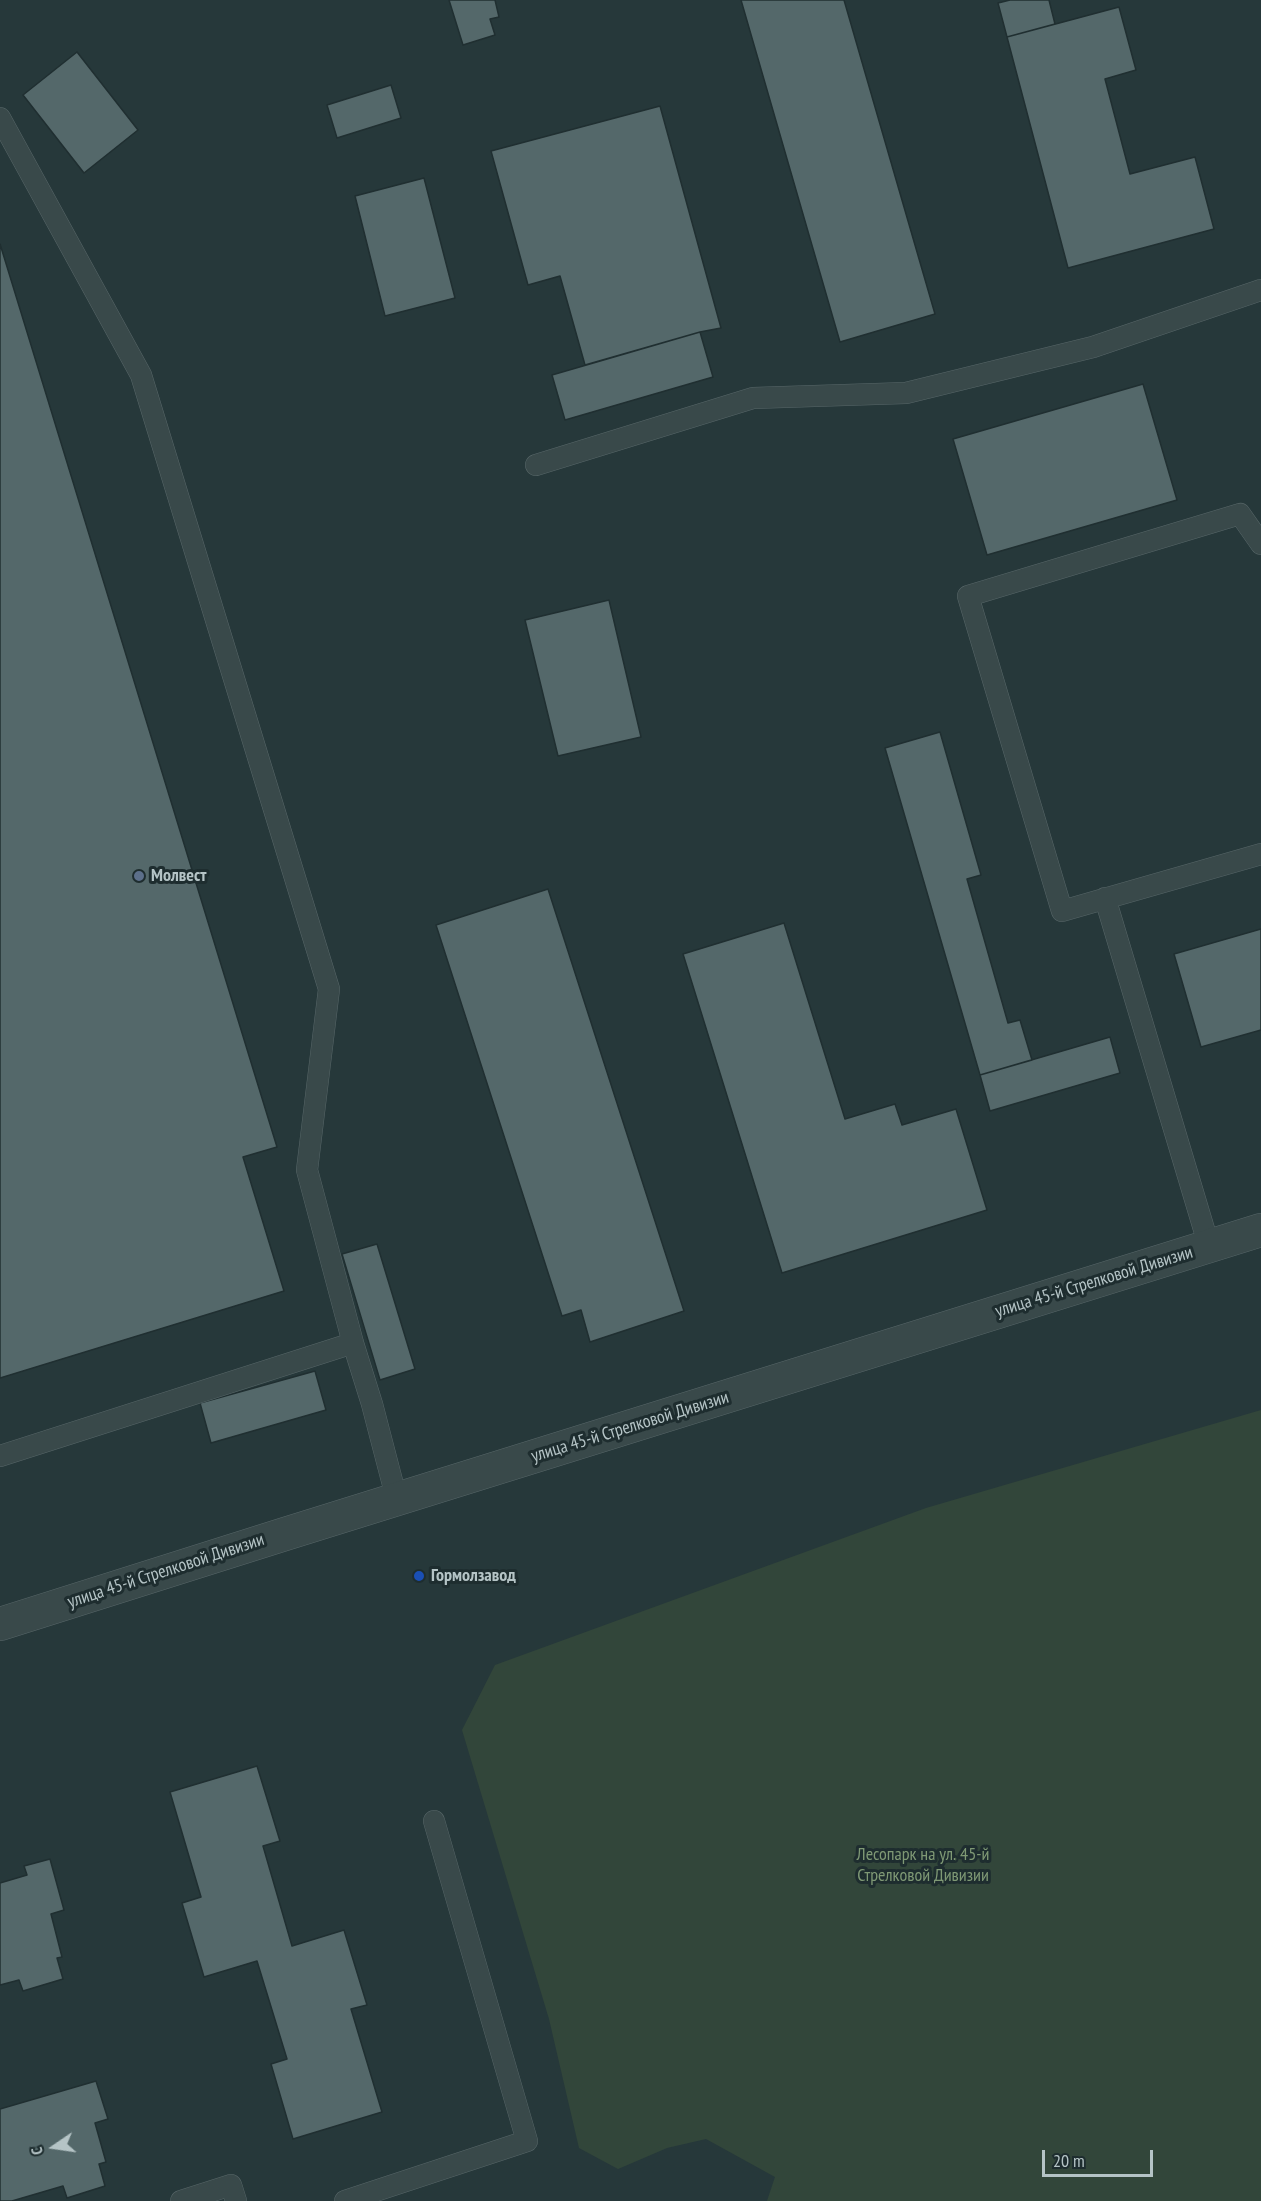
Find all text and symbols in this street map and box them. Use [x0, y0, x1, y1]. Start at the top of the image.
place label: Молвест [151, 865, 206, 887]
marker: Молвест [132, 869, 146, 883]
street label: улица 45-й Стрелковой Дивизии [993, 1242, 1195, 1322]
street label: улица 45-й Стрелковой Дивизии [529, 1387, 731, 1467]
street label: улица 45-й Стрелковой Дивизии [65, 1529, 267, 1613]
place label: Гормолзавод [431, 1565, 516, 1587]
marker: Гормолзавод [412, 1569, 426, 1583]
park label: Лесопарк на ул. 45-й Стрелковой Дивизии [857, 1844, 989, 1886]
north arrow [24, 2117, 84, 2177]
scale bar [1045, 2138, 1156, 2176]
text: С [26, 2145, 47, 2157]
text: 20 m [1053, 2149, 1085, 2172]

